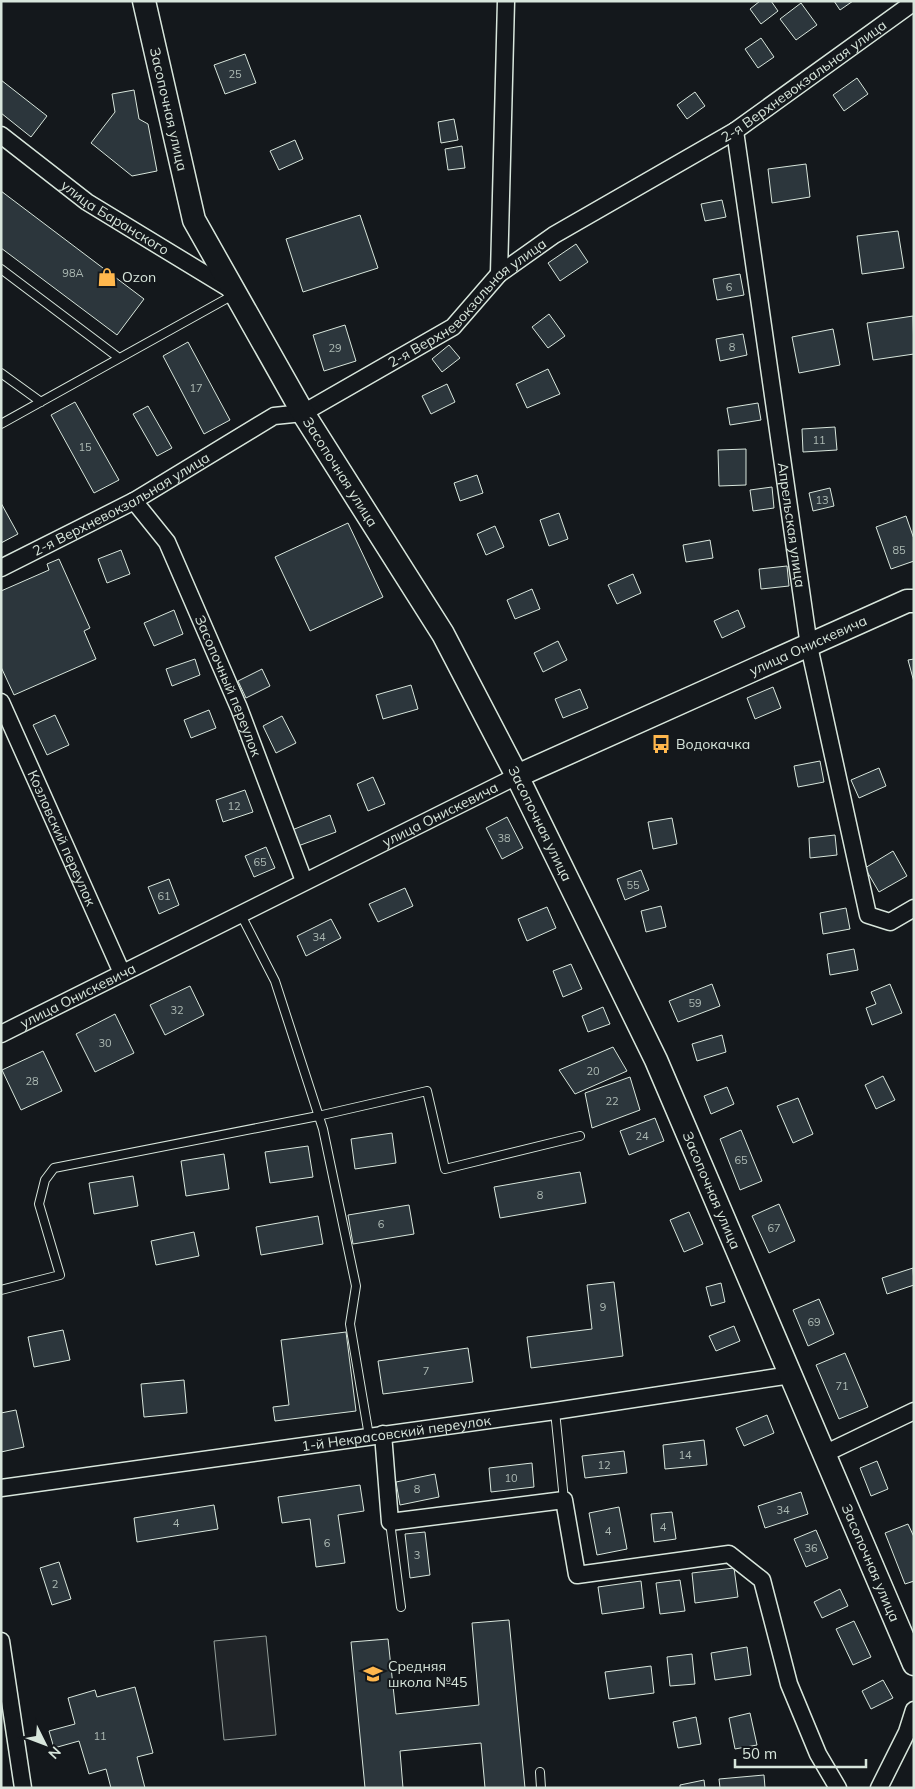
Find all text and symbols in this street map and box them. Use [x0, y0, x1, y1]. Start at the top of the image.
street label: 2-я Верхневокзальная улица [718, 16, 890, 146]
street label: Засопочная улица [146, 46, 192, 173]
house number: 25 [228, 67, 242, 81]
street label: улица Баранского [57, 176, 172, 259]
street label: 2-я Верхневокзальная улица [385, 234, 550, 371]
house number: 98А [62, 266, 84, 280]
shop icon: Ozon [96, 266, 118, 288]
place label: Ozon [122, 268, 156, 286]
house number: 6 [726, 280, 733, 294]
house number: 8 [729, 340, 736, 354]
house number: 29 [328, 341, 342, 355]
house number: 17 [189, 381, 203, 395]
street label: Засопочная улица [299, 414, 382, 530]
house number: 11 [812, 433, 826, 447]
house number: 15 [78, 440, 92, 454]
street label: 2-я Верхневокзальная улица [29, 448, 213, 560]
street label: Апрельская улица [774, 461, 809, 589]
house number: 13 [815, 493, 829, 507]
house number: 85 [892, 543, 906, 557]
street label: улица Онискевича [746, 611, 870, 680]
street label: Засопочный переулок [191, 612, 266, 759]
bus stop icon: Водокачка [650, 733, 672, 755]
place label: Водокачка [676, 735, 750, 753]
street label: Засопочная улица [504, 763, 576, 884]
street label: Козловский переулок [24, 767, 100, 909]
street label: улица Онискевича [379, 778, 501, 851]
house number: 12 [227, 799, 241, 813]
house number: 38 [497, 831, 511, 845]
house number: 65 [253, 855, 267, 869]
house number: 55 [626, 878, 640, 892]
house number: 61 [157, 889, 171, 903]
house number: 34 [312, 930, 326, 944]
street label: улица Онискевича [17, 959, 139, 1032]
house number: 59 [688, 996, 702, 1010]
house number: 32 [170, 1003, 184, 1017]
house number: 30 [98, 1036, 112, 1050]
house number: 20 [586, 1064, 600, 1078]
house number: 28 [25, 1074, 39, 1088]
house number: 22 [605, 1094, 619, 1108]
house number: 24 [635, 1129, 649, 1143]
street label: Засопочная улица [679, 1129, 745, 1252]
house number: 65 [734, 1153, 748, 1167]
house number: 8 [537, 1188, 544, 1202]
house number: 6 [378, 1217, 385, 1231]
house number: 67 [767, 1221, 781, 1235]
house number: 9 [600, 1300, 606, 1314]
house number: 69 [807, 1315, 821, 1329]
house number: 7 [423, 1364, 429, 1378]
house number: 71 [835, 1379, 849, 1393]
street label: 1-й Некрасовский переулок [300, 1411, 492, 1455]
house number: 14 [678, 1448, 692, 1462]
house number: 12 [597, 1458, 611, 1472]
house number: 10 [504, 1471, 518, 1485]
house number: 8 [414, 1482, 421, 1496]
street label: Засопочная улица [838, 1501, 904, 1624]
house number: 34 [776, 1503, 790, 1517]
house number: 4 [173, 1516, 180, 1530]
house number: 4 [660, 1520, 667, 1534]
house number: 4 [605, 1524, 612, 1538]
house number: 6 [324, 1536, 331, 1550]
house number: 36 [804, 1541, 818, 1555]
house number: 3 [414, 1548, 420, 1562]
house number: 2 [52, 1577, 59, 1591]
place label: Средняя школа №45 [388, 1657, 467, 1691]
school or university icon: Средняя школа №45 [362, 1663, 384, 1685]
north arrow [20, 1719, 70, 1769]
house number: 11 [93, 1729, 107, 1743]
scale bar [735, 1736, 866, 1768]
text: N [44, 1743, 65, 1763]
text: 50 m [742, 1744, 777, 1763]

